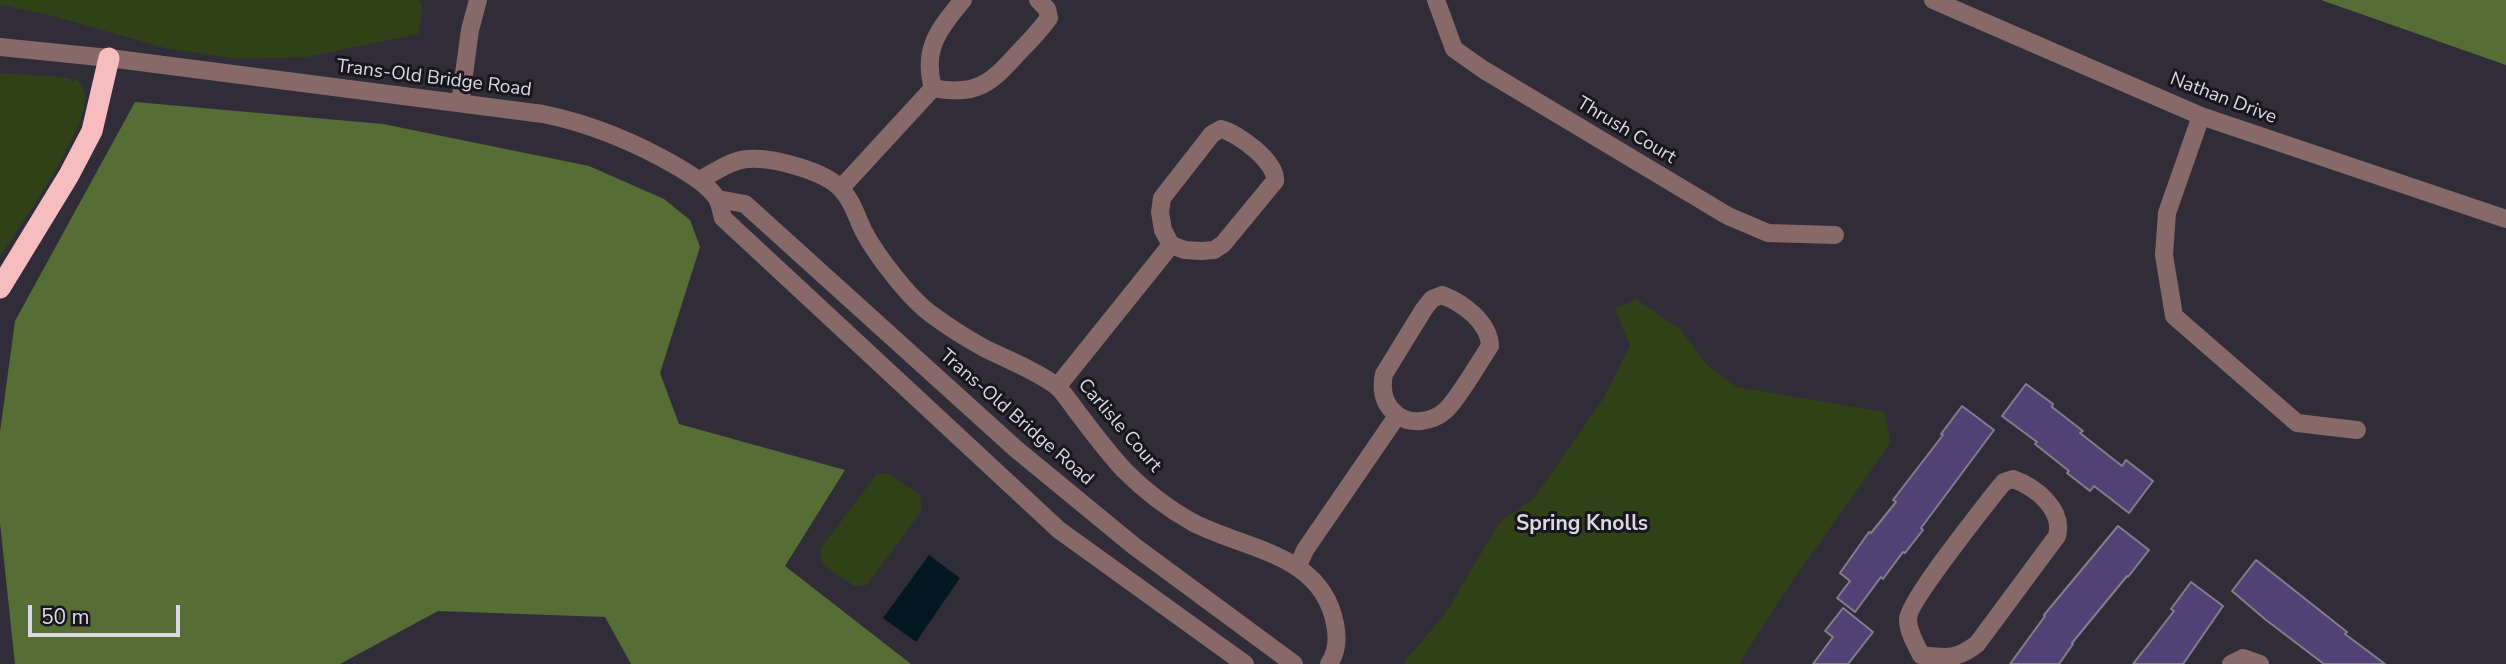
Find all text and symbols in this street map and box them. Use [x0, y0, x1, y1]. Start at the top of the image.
street label: Trans-Old Bridge Road [335, 56, 533, 102]
street label: Nathan Drive [2166, 68, 2280, 130]
street label: Thrush Court [1572, 92, 1680, 170]
street label: Trans-Old Bridge Road [934, 345, 1098, 491]
street label: Carlisle Court [1072, 375, 1166, 477]
district label: Spring Knolls [1516, 512, 1648, 538]
scale bar [32, 590, 184, 634]
text: 50 m [41, 603, 90, 631]

